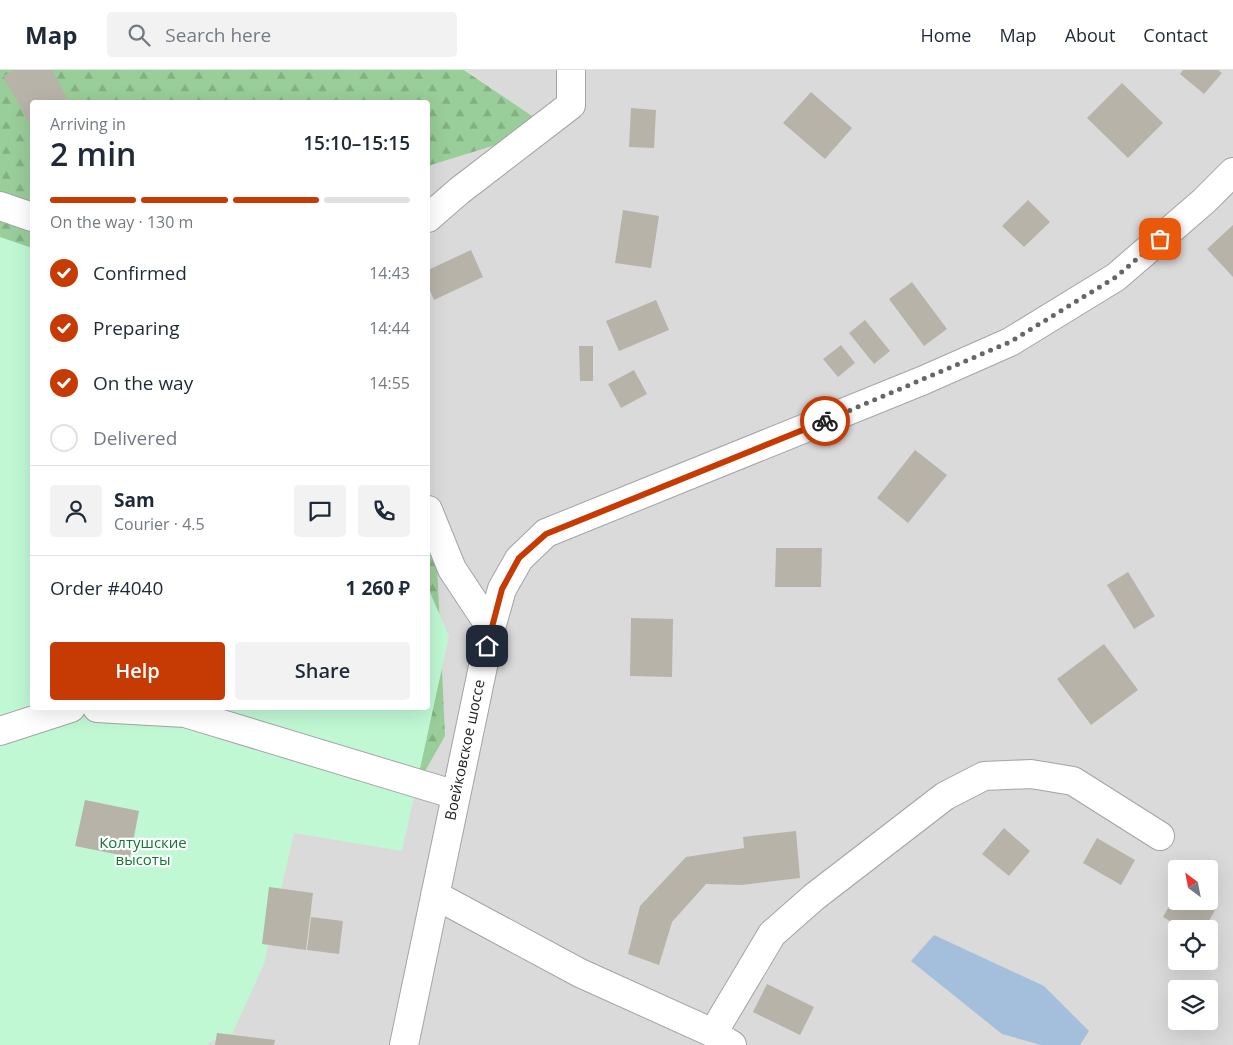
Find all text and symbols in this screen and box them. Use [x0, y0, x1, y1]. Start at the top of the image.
search box [107, 12, 457, 57]
text: Map [25, 18, 77, 51]
icon: search [125, 21, 153, 49]
text: Search here [165, 22, 271, 48]
text: Home [921, 23, 971, 47]
text: Map [999, 23, 1037, 47]
text: About [1065, 23, 1115, 47]
text: Contact [1143, 23, 1208, 47]
text: Arriving in [50, 113, 126, 135]
text: 15:10–15:15 [303, 130, 410, 156]
text: 2 min [50, 132, 136, 175]
text: On the way · 130 m [50, 211, 193, 233]
pin [1139, 218, 1181, 260]
icon: bag [1146, 225, 1174, 253]
icon: check [50, 259, 78, 287]
text: Confirmed [93, 260, 187, 286]
text: 14:43 [369, 262, 410, 284]
icon: check [50, 314, 78, 342]
text: Preparing [93, 315, 180, 341]
text: 14:44 [369, 317, 410, 339]
icon: check [50, 369, 78, 397]
text: On the way [93, 370, 193, 396]
text: 14:55 [369, 372, 410, 394]
courier [800, 396, 850, 446]
icon: bike [811, 407, 839, 435]
text: Delivered [93, 425, 177, 451]
button: person [50, 485, 102, 537]
button: chat [294, 485, 346, 537]
button: phone [358, 485, 410, 537]
text: Sam [114, 487, 155, 513]
text: Courier · 4.5 [114, 513, 205, 535]
text: Order #4040 [50, 575, 163, 601]
text: 1 260 ₽ [346, 575, 410, 601]
pin [466, 625, 508, 667]
icon: home [473, 632, 501, 660]
button: Help [50, 642, 225, 700]
button: Share [235, 642, 410, 700]
street label: Воейковское шоссе [439, 678, 489, 822]
park label: Колтушские высоты [99, 832, 187, 869]
north arrow [1168, 860, 1218, 910]
map controls [1168, 860, 1218, 1030]
button: locate [1168, 920, 1218, 970]
button: layers [1168, 980, 1218, 1030]

